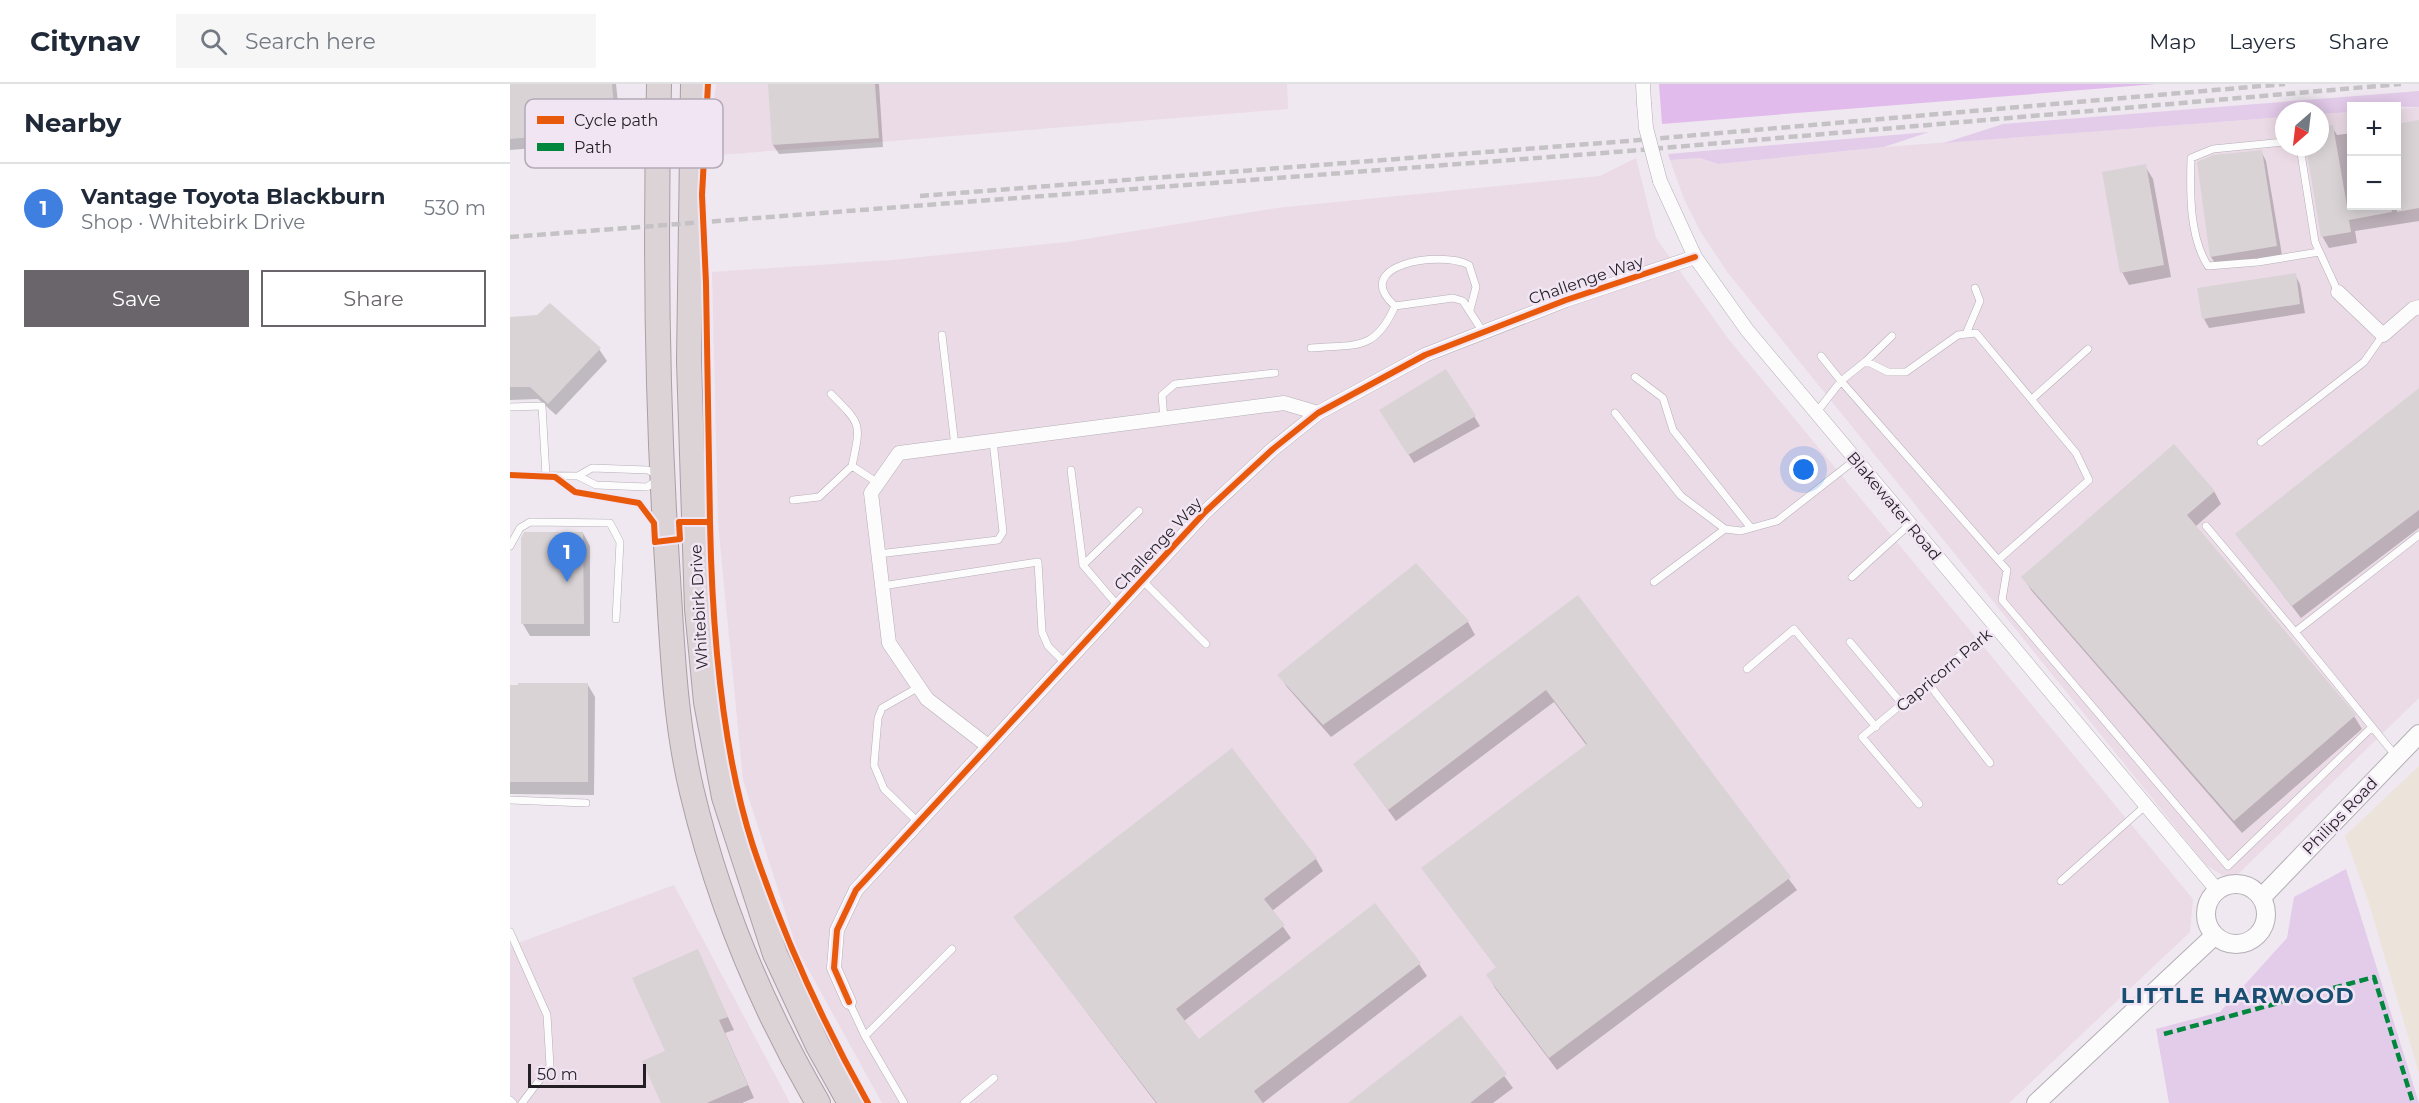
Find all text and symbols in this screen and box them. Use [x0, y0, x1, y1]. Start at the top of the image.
search box [176, 14, 596, 68]
text: Citynav [30, 24, 140, 58]
icon: search [197, 25, 230, 58]
text: Search here [245, 28, 376, 55]
text: Map [2149, 29, 2196, 54]
text: Layers [2229, 29, 2296, 54]
text: Share [2329, 29, 2389, 54]
legend [525, 99, 723, 168]
north arrow [2275, 102, 2329, 156]
map controls [2347, 102, 2401, 210]
button: + [2347, 102, 2401, 156]
text: Nearby [24, 107, 121, 139]
text: Cycle path [574, 111, 658, 130]
text: Path [574, 138, 612, 157]
button: − [2347, 156, 2401, 210]
text: Vantage Toyota Blackburn [81, 183, 385, 210]
text: 1 [40, 196, 47, 220]
text: 530 m [424, 196, 486, 220]
text: Shop · Whitebirk Drive [81, 210, 305, 234]
street label: Challenge Way [1526, 251, 1646, 309]
button: Save [24, 270, 249, 327]
button: Share [261, 270, 486, 327]
street label: Blakewater Road [1843, 448, 1945, 564]
your location [1789, 455, 1818, 484]
street label: Challenge Way [1110, 493, 1206, 594]
pin: 1 [548, 532, 586, 582]
street label: Whitebirk Drive [686, 544, 712, 670]
street label: Capricorn Park [1892, 624, 1996, 715]
street label: Philips Road [2298, 773, 2382, 859]
district label: LITTLE HARWOOD [2121, 982, 2355, 1009]
scale bar [528, 1061, 646, 1088]
text: 50 m [537, 1065, 578, 1084]

